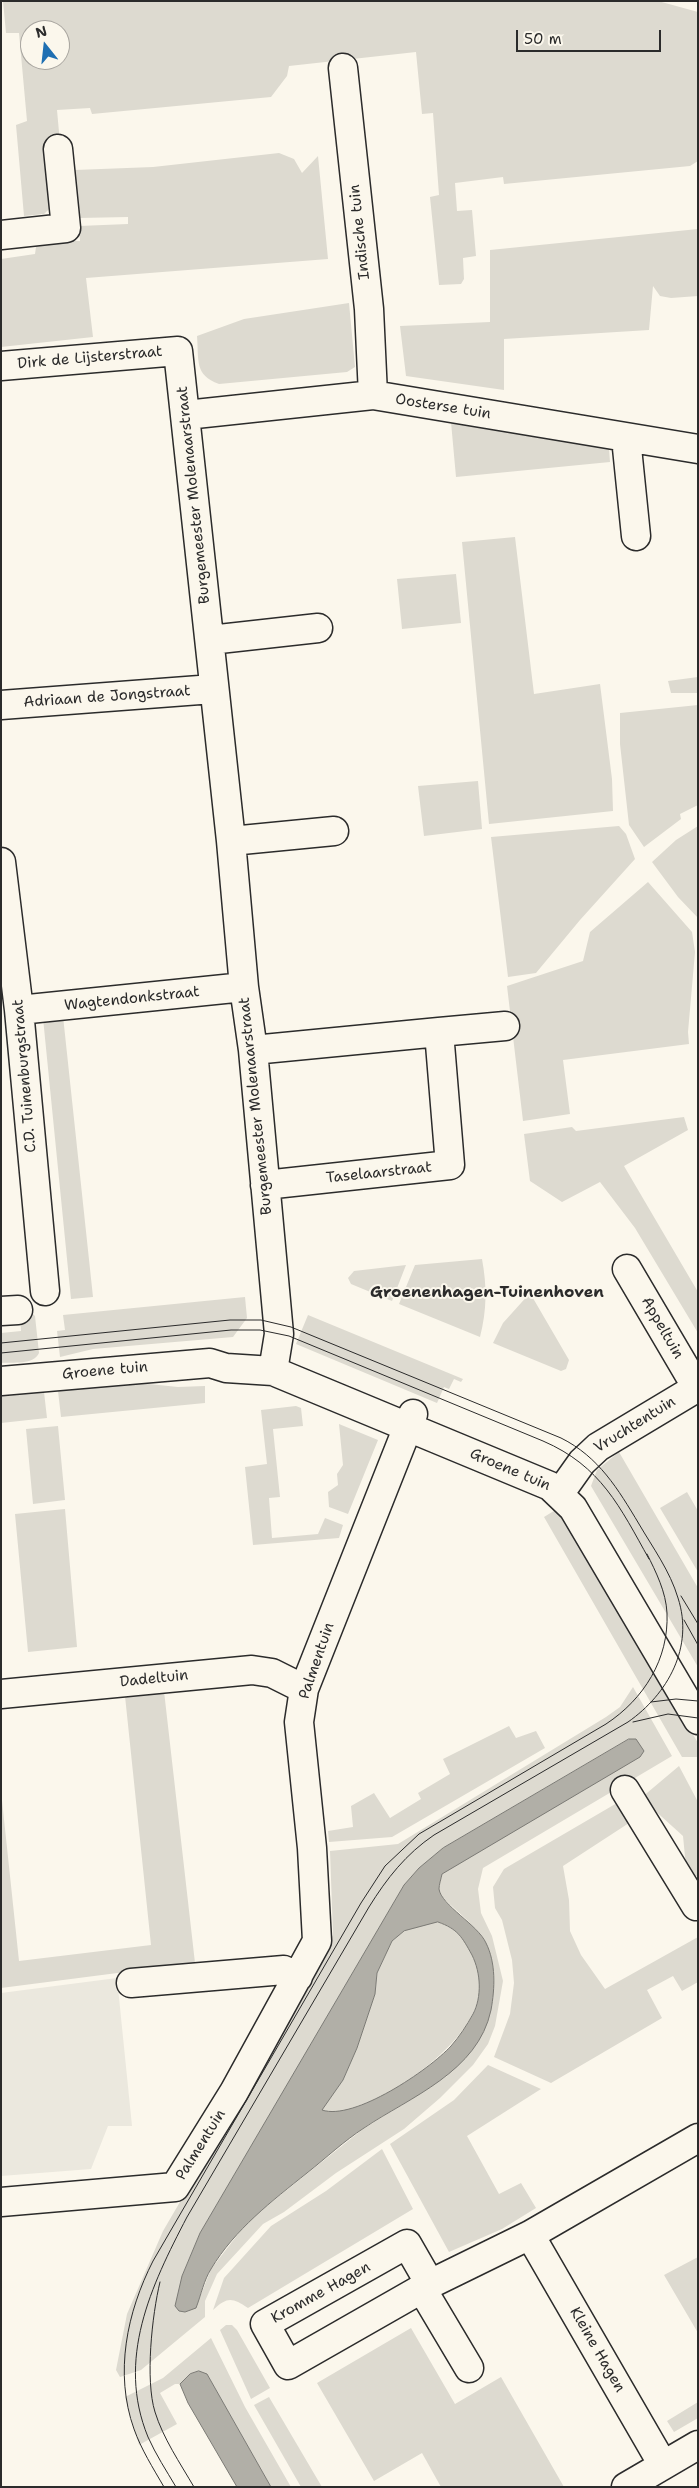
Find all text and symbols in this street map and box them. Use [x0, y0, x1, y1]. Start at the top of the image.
north arrow [20, 20, 70, 70]
scale bar [519, 20, 664, 52]
text: N [33, 21, 49, 42]
text: 50 m [524, 29, 562, 49]
street label: Indische tuin [346, 183, 374, 281]
street label: Dirk de Lijsterstraat [17, 343, 163, 373]
street label: Burgemeester Molenaarstraat [174, 385, 214, 605]
street label: Oosterse tuin [394, 391, 492, 423]
street label: Adriaan de Jongstraat [23, 682, 191, 712]
street label: Wagtendonkstraat [63, 983, 201, 1015]
street label: Burgemeester Molenaarstraat [236, 996, 276, 1216]
street label: C.D. Tuinenburgstraat [9, 999, 41, 1153]
street label: Taselaarstraat [325, 1158, 433, 1188]
district label: Groenenhagen-Tuinenhoven [370, 1283, 604, 1303]
street label: Appeltuin [637, 1294, 687, 1362]
street label: Groene tuin [61, 1358, 149, 1384]
street label: Vruchtentuin [591, 1393, 679, 1457]
street label: Groene tuin [467, 1445, 553, 1495]
street label: Palmentuin [295, 1620, 339, 1702]
street label: Dadeltuin [119, 1666, 189, 1692]
street label: Palmentuin [172, 2106, 230, 2184]
street label: Kromme Hagen [268, 2258, 374, 2328]
street label: Kleine Hagen [565, 2304, 629, 2396]

